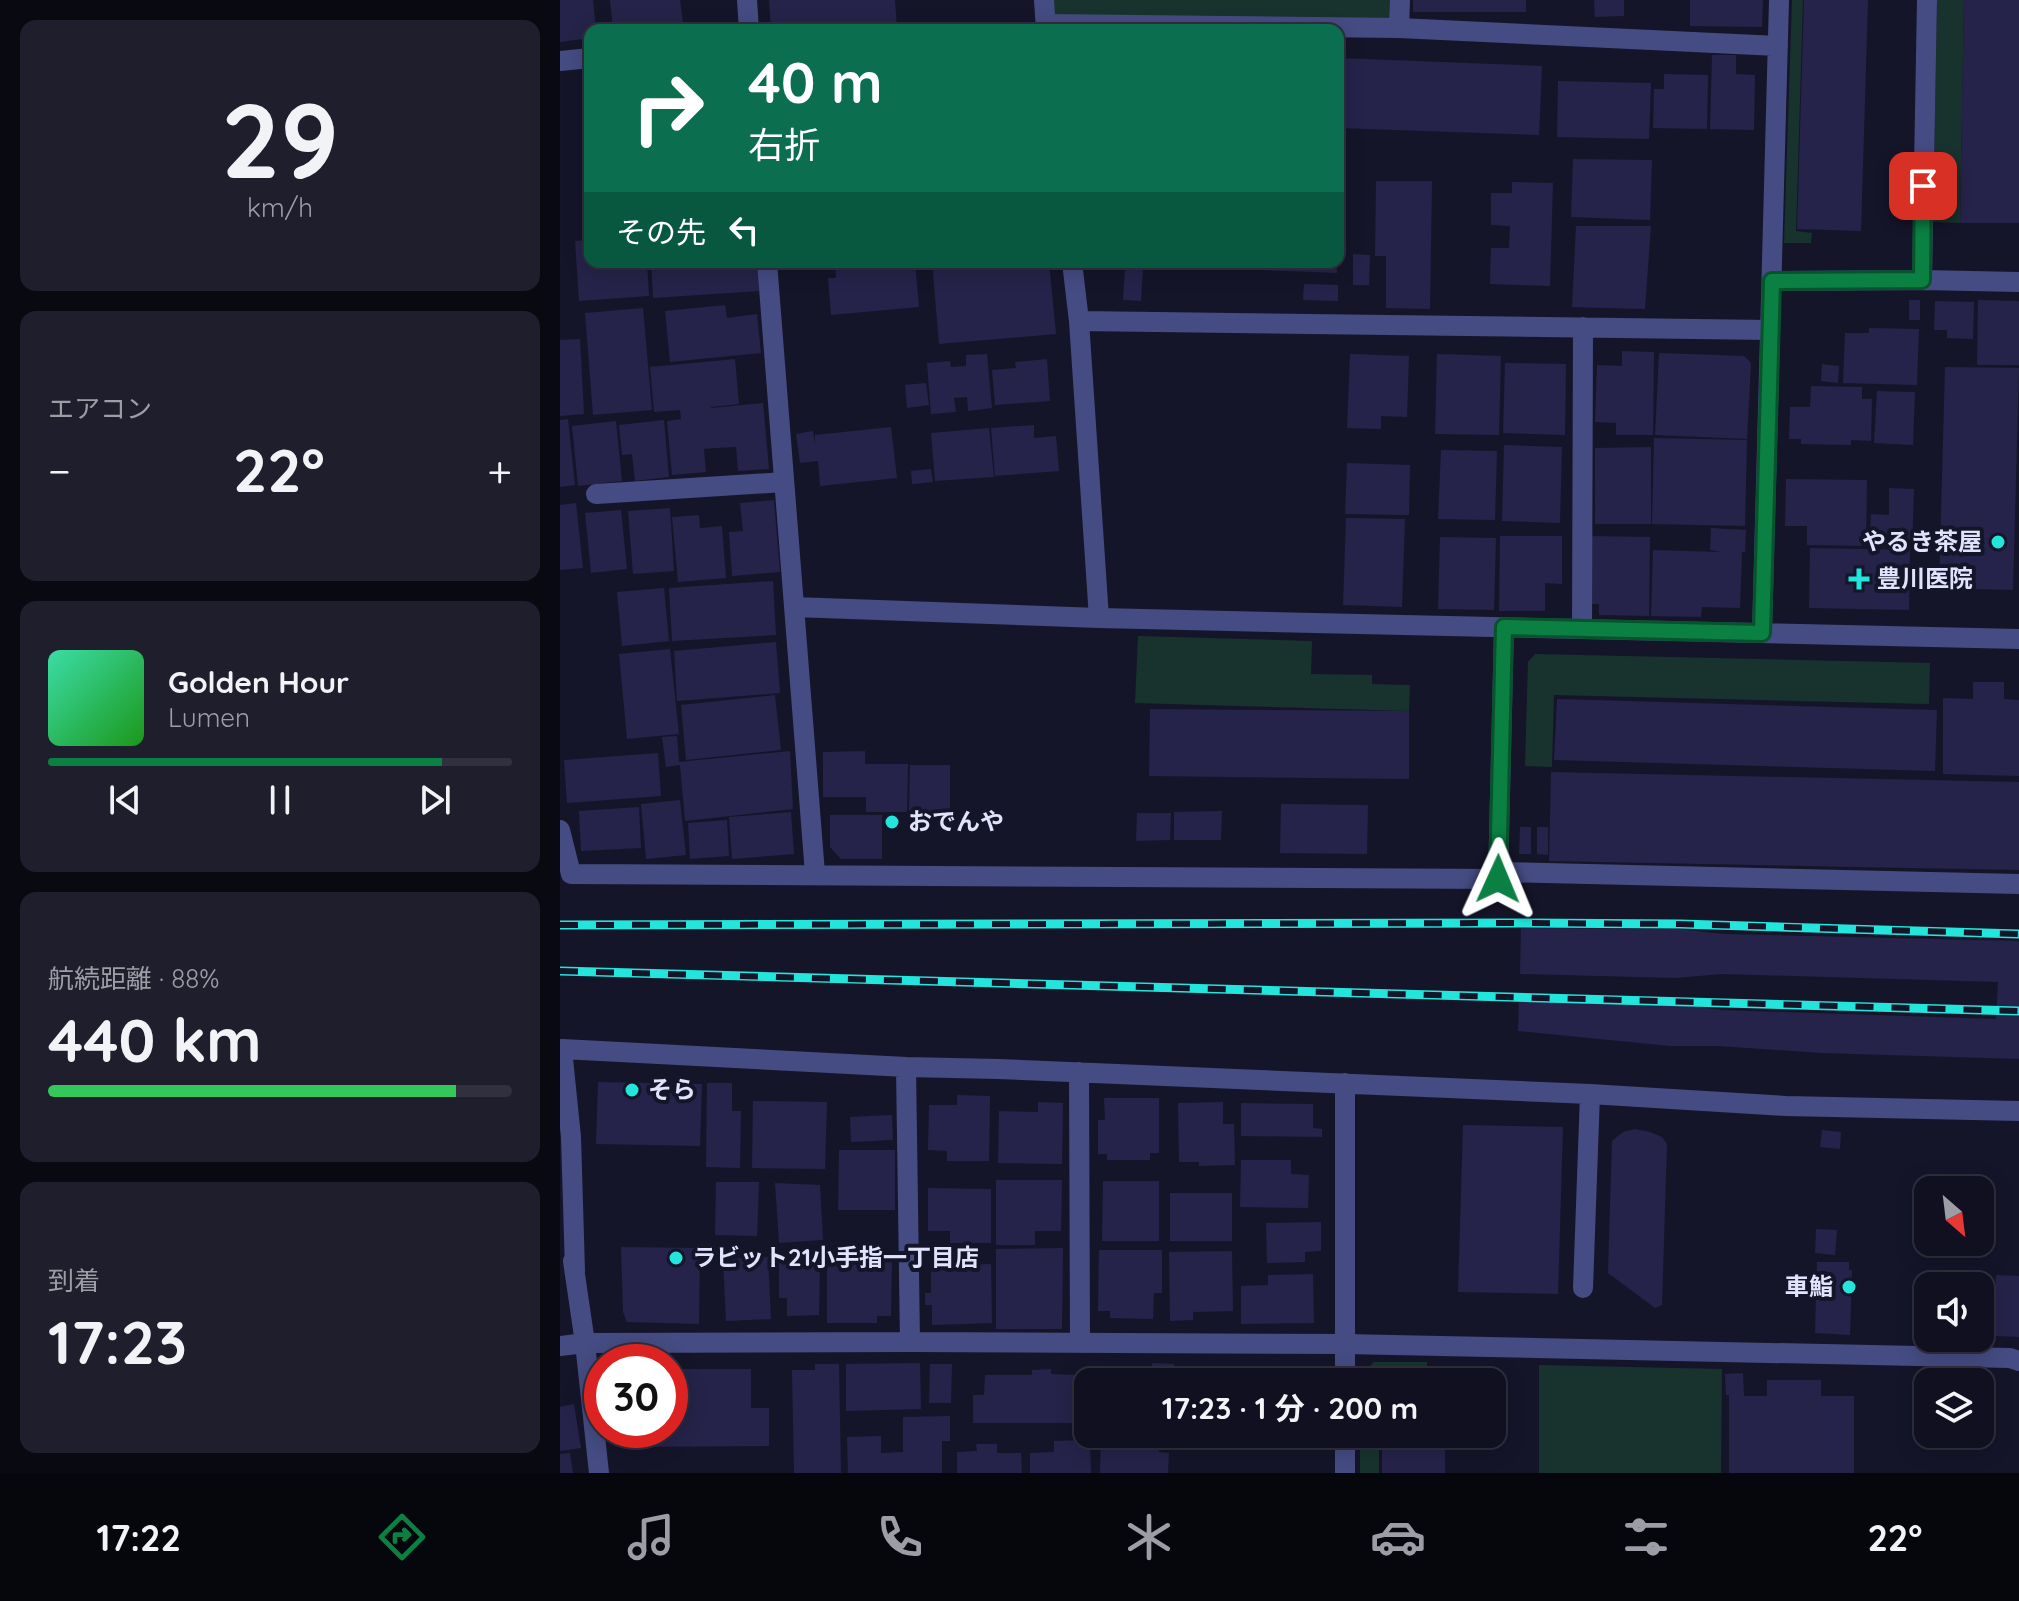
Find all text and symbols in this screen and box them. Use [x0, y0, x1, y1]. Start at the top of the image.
text: 40 m [748, 47, 883, 117]
icon: right [616, 56, 720, 160]
text: 29 [221, 74, 339, 204]
text: 右折 [748, 122, 820, 167]
pin [1889, 152, 1957, 220]
icon: arrive [1901, 164, 1945, 208]
text: km/h [247, 191, 313, 224]
icon: left [722, 208, 766, 252]
text: その先 [616, 213, 706, 251]
text: エアコン [48, 392, 152, 425]
text: 22° [233, 432, 325, 507]
text: − [48, 443, 71, 498]
text: + [487, 443, 512, 498]
place label: やるき茶屋 [1862, 526, 1982, 556]
marker: やるき茶屋 [1989, 533, 2007, 551]
place label: 豊川医院 [1877, 563, 1973, 593]
marker: 豊川医院 [1848, 568, 1870, 590]
text: Golden Hour [168, 663, 349, 701]
text: Lumen [168, 701, 250, 734]
icon: previous [103, 778, 147, 822]
icon: pause [258, 778, 302, 822]
icon: next [413, 778, 457, 822]
place label: おでんや [908, 806, 1004, 836]
marker: おでんや [883, 813, 901, 831]
position arrow [1456, 837, 1540, 921]
text: 航続距離 · 88% [48, 962, 220, 995]
text: 440 km [48, 1002, 262, 1077]
place label: そら [648, 1074, 696, 1104]
marker: そら [623, 1081, 641, 1099]
north arrow [1914, 1176, 1994, 1256]
map controls [1914, 1176, 1994, 1448]
place label: ラビット21小手指一丁目店 [692, 1242, 979, 1272]
marker: ラビット21小手指一丁目店 [667, 1249, 685, 1267]
text: 到着 [48, 1264, 100, 1297]
place label: 車鮨 [1785, 1271, 1833, 1301]
button: sound [1914, 1272, 1994, 1352]
marker: 車鮨 [1840, 1278, 1858, 1296]
text: 17:23 [48, 1304, 187, 1379]
speed limit sign: 30 [584, 1344, 688, 1448]
button: layers [1914, 1368, 1994, 1448]
text: 17:23 · 1 分 · 200 m [1162, 1389, 1418, 1427]
icon: directions [374, 1509, 430, 1565]
icon: music [623, 1509, 679, 1565]
icon: phone [872, 1509, 928, 1565]
icon: climate [1121, 1509, 1177, 1565]
icon: car [1370, 1509, 1426, 1565]
icon: filters [1618, 1509, 1674, 1565]
text: 17:22 [96, 1515, 181, 1560]
text: 22° [1867, 1515, 1923, 1560]

